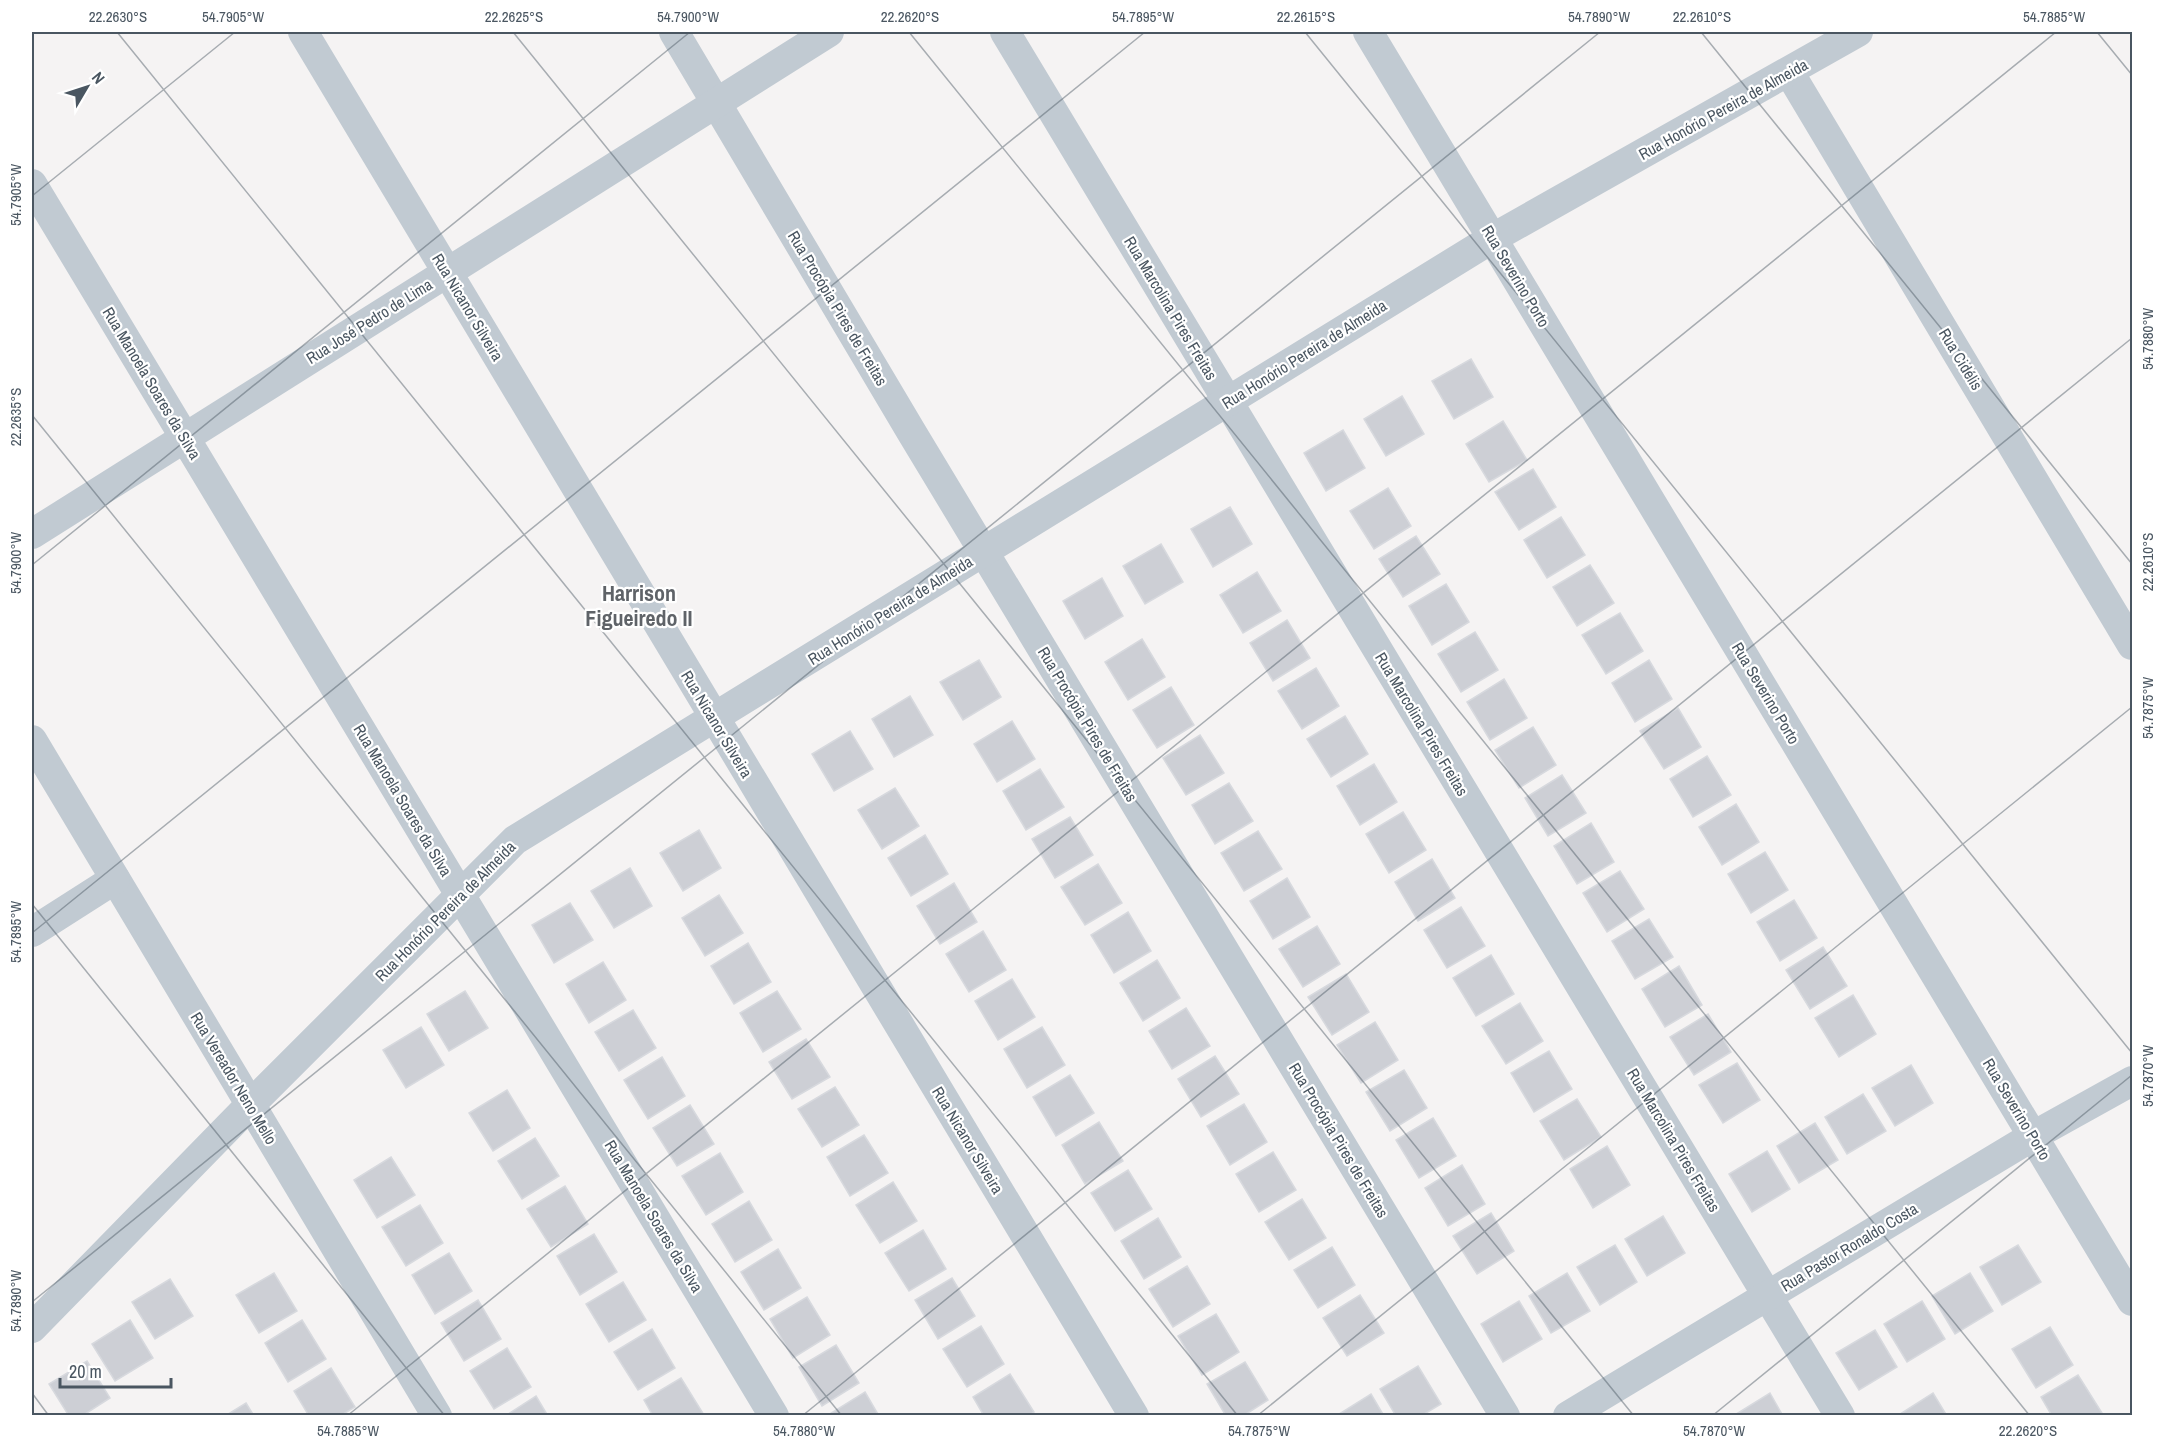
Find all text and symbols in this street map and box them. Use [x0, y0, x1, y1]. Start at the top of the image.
text: 22.2630°S [89, 6, 147, 27]
text: 54.7905°W [202, 6, 264, 27]
text: 22.2625°S [485, 6, 543, 27]
text: 54.7900°W [657, 6, 719, 27]
text: 22.2620°S [881, 6, 939, 27]
text: 54.7895°W [1112, 6, 1174, 27]
text: 22.2615°S [1277, 6, 1335, 27]
text: 54.7890°W [1568, 6, 1630, 27]
text: 22.2610°S [1673, 6, 1731, 27]
text: 54.7885°W [2023, 6, 2085, 27]
street label: Rua Honório Pereira de Almeida [1634, 53, 1812, 165]
north arrow [57, 57, 117, 117]
text: N [87, 67, 110, 88]
text: 54.7905°W [5, 164, 26, 226]
street label: Rua Severino Porto [1477, 221, 1555, 331]
street label: Rua Procópia Pires de Freitas [783, 226, 893, 390]
street label: Rua Marcolina Pires Freitas [1119, 232, 1223, 384]
street label: Rua Nicanor Silveira [427, 249, 509, 365]
street label: Rua José Pedro de Lima [302, 273, 437, 369]
street label: Rua Honório Pereira de Almeida [1217, 294, 1391, 414]
street label: Rua Manoela Soares da Silva [98, 303, 207, 464]
text: 54.7880°W [2137, 308, 2158, 370]
street label: Rua Cidélis [1934, 324, 1988, 394]
text: 22.2635°S [5, 388, 26, 446]
text: 54.7900°W [5, 532, 26, 594]
text: 22.2610°S [2137, 533, 2158, 591]
street label: Rua Honório Pereira de Almeida [803, 550, 977, 670]
district label: Harrison Figueiredo II [585, 578, 693, 633]
street label: Rua Severino Porto [1727, 638, 1805, 748]
street label: Rua Procópia Pires de Freitas [1033, 642, 1143, 806]
street label: Rua Marcolina Pires Freitas [1370, 648, 1474, 800]
street label: Rua Nicanor Silveira [676, 666, 758, 782]
text: 54.7875°W [2137, 677, 2158, 739]
street label: Rua Manoela Soares da Silva [349, 720, 458, 881]
street label: Rua Honório Pereira de Almeida [370, 835, 521, 986]
text: 54.7895°W [5, 901, 26, 963]
street label: Rua Vereador Neno Mello [186, 1008, 282, 1148]
text: 54.7870°W [2137, 1045, 2158, 1107]
street label: Rua Severino Porto [1978, 1054, 2056, 1164]
street label: Rua Procópia Pires de Freitas [1284, 1058, 1394, 1222]
street label: Rua Marcolina Pires Freitas [1622, 1064, 1726, 1216]
street label: Rua Nicanor Silveira [927, 1082, 1009, 1198]
street label: Rua Manoela Soares da Silva [600, 1136, 709, 1297]
street label: Rua Pastor Ronaldo Costa [1776, 1197, 1922, 1297]
text: 54.7890°W [5, 1270, 26, 1332]
scale bar [60, 1351, 171, 1389]
text: 20 m [69, 1359, 102, 1384]
text: 54.7885°W [317, 1420, 379, 1441]
text: 54.7880°W [773, 1420, 835, 1441]
text: 54.7875°W [1228, 1420, 1290, 1441]
text: 54.7870°W [1683, 1420, 1745, 1441]
text: 22.2620°S [1999, 1420, 2057, 1441]

